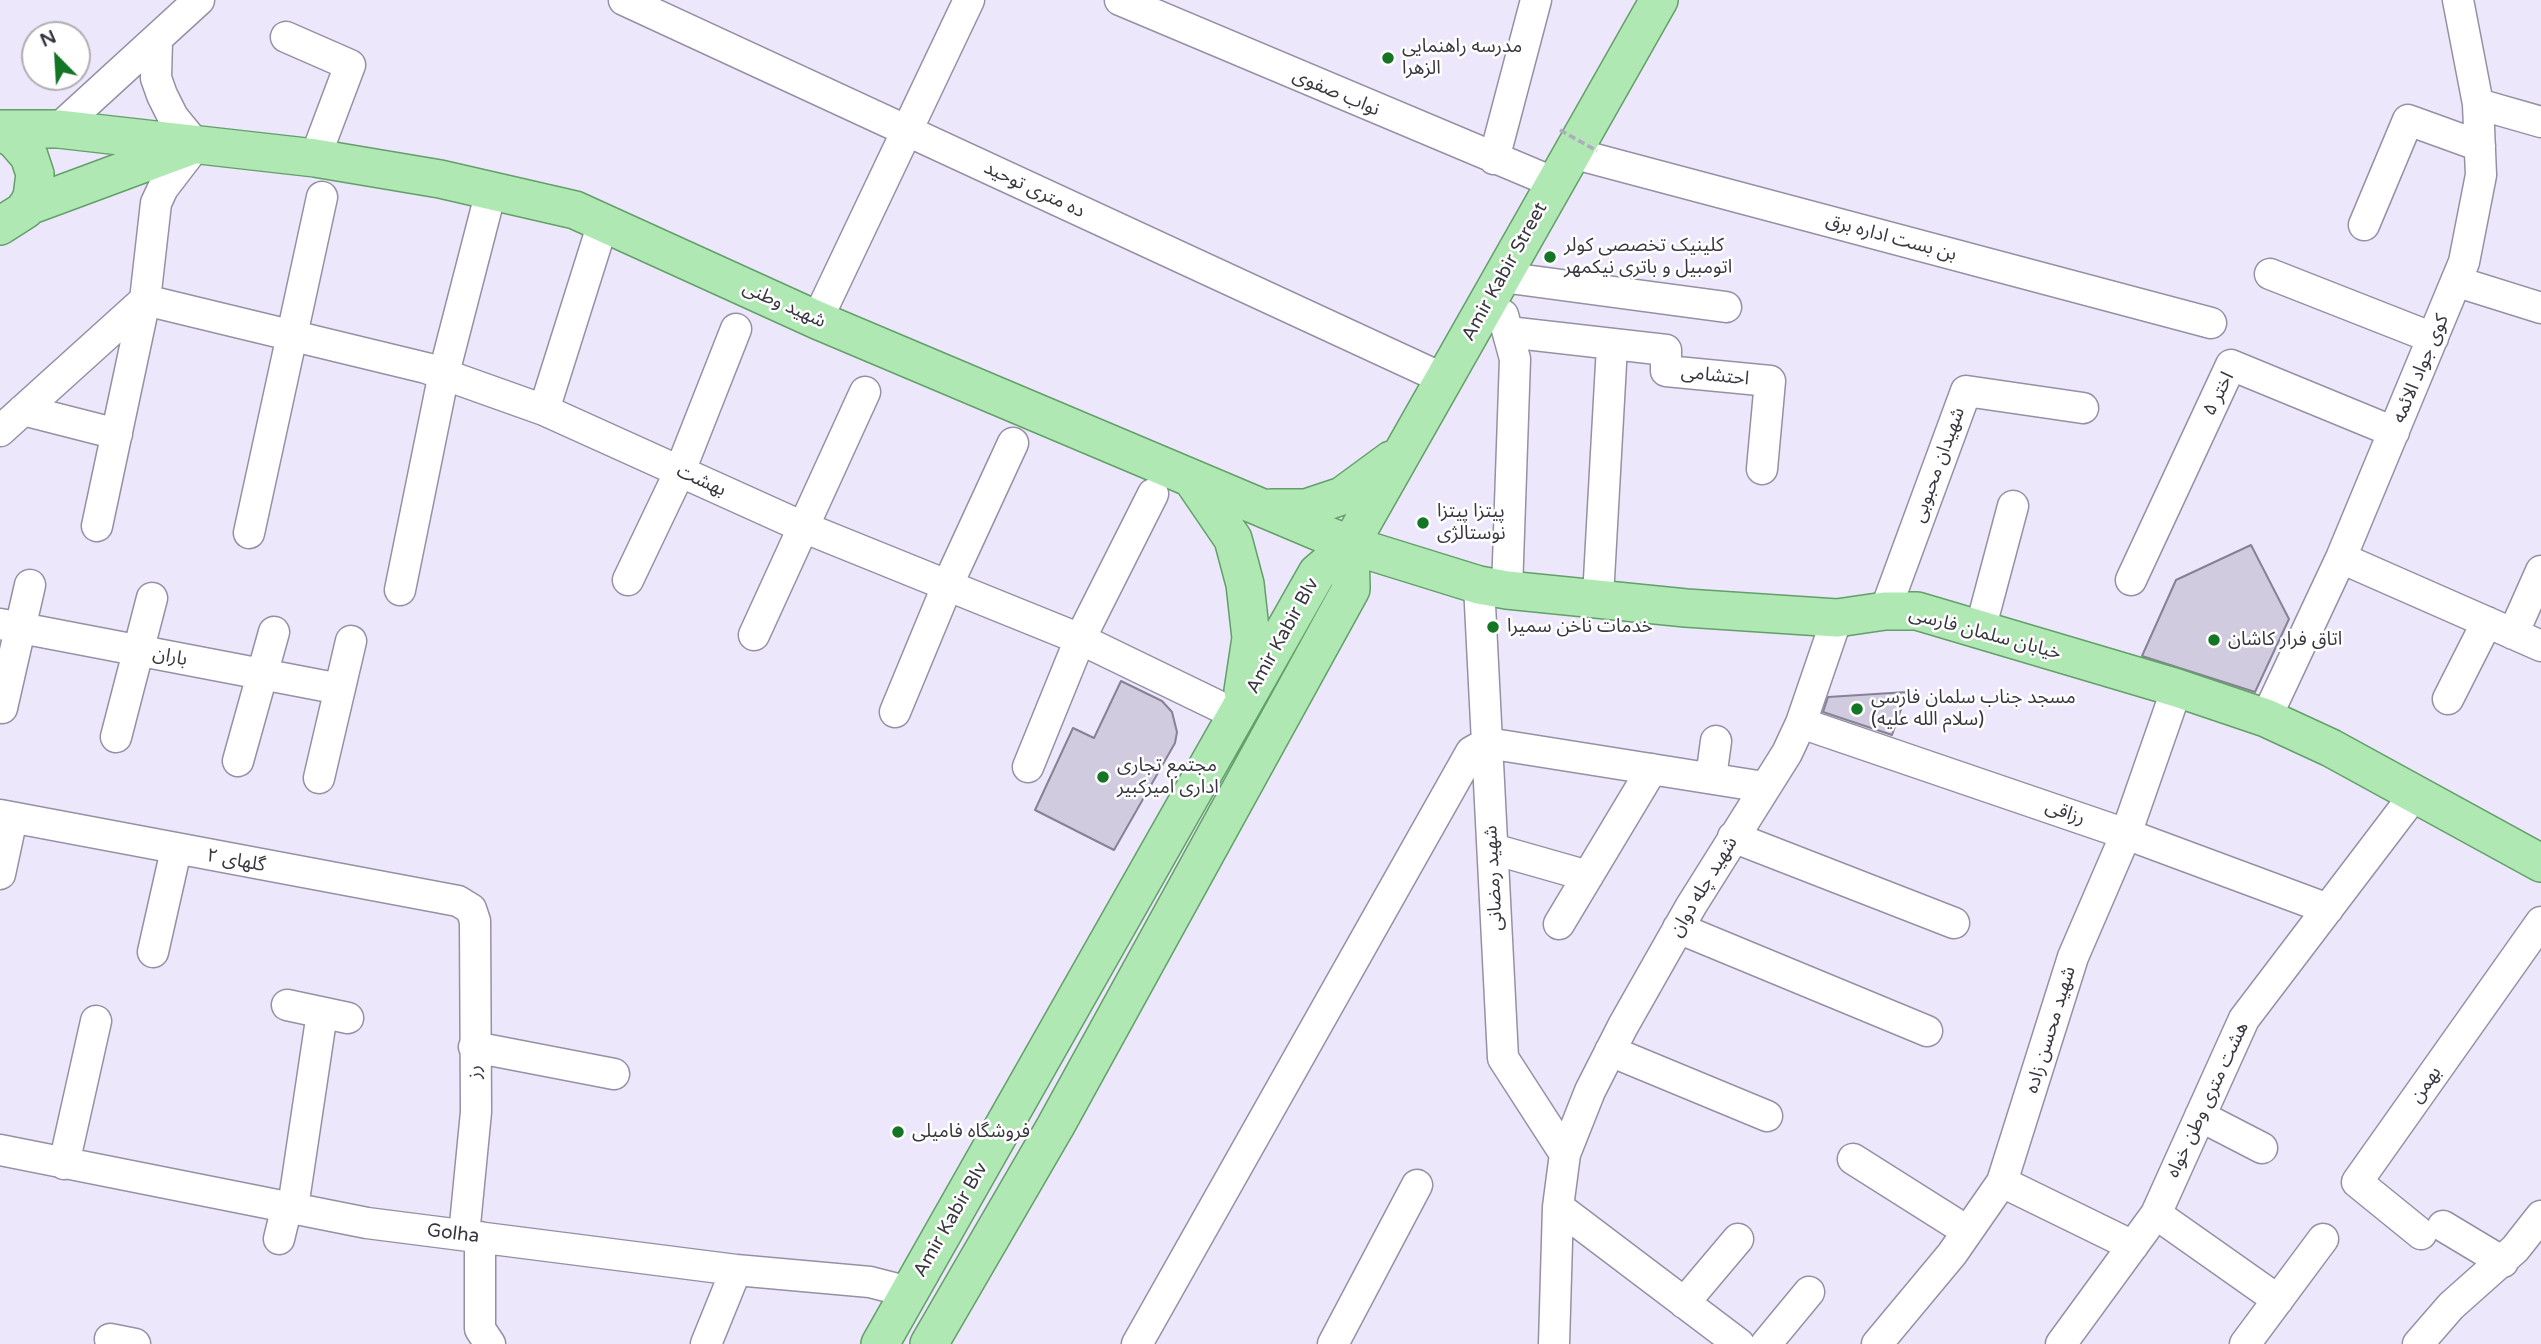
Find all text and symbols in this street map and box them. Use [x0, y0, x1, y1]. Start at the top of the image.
north arrow [21, 21, 91, 91]
text: N [37, 25, 60, 52]
place label: مدرسه راهنمایی الزهرا [1402, 36, 1522, 80]
marker: مدرسه راهنمایی الزهرا [1380, 50, 1396, 66]
street label: نواب صفوی [1289, 64, 1383, 122]
street label: ده متری توحید [980, 157, 1088, 223]
street label: Amir Kabir Street [1457, 199, 1553, 345]
street label: بن بست اداره برق [1823, 210, 1959, 266]
place label: کلینیک تخصصی کولر اتومبیل و باتری نیکمهر [1564, 235, 1732, 279]
marker: کلینیک تخصصی کولر اتومبیل و باتری نیکمهر [1542, 249, 1558, 265]
street label: شهید وطنی [739, 277, 829, 333]
street label: کوی جواد الائمه [2388, 311, 2454, 427]
street label: احتشامی [1680, 361, 1750, 391]
street label: اختر ۵ [2198, 368, 2240, 420]
street label: شهیدان محبوبی [1908, 404, 1970, 526]
street label: بهشت [673, 460, 729, 502]
place label: پیتزا پیتزا نوستالژی [1437, 501, 1505, 545]
marker: پیتزا پیتزا نوستالژی [1415, 515, 1431, 531]
street label: Amir Kabir Blv [1242, 574, 1324, 698]
street label: خیابان سلمان فارسی [1906, 603, 2064, 665]
place label: خدمات ناخن سمیرا [1507, 616, 1653, 638]
marker: خدمات ناخن سمیرا [1485, 619, 1501, 635]
place label: اتاق فرار کاشان [2228, 629, 2342, 651]
marker: اتاق فرار کاشان [2206, 632, 2222, 648]
street label: باران [151, 643, 189, 671]
place label: مسجد جناب سلمان فارسی (سلام الله علیه) [1871, 687, 2076, 731]
marker: مسجد جناب سلمان فارسی (سلام الله علیه) [1849, 701, 1865, 717]
place label: مجتمع تجاری اداری امیرکبیر [1117, 755, 1219, 799]
marker: مجتمع تجاری اداری امیرکبیر [1095, 769, 1111, 785]
street label: رزاقی [2042, 796, 2088, 830]
street label: شهید رمضانی [1480, 825, 1508, 931]
street label: شهید چله دوان [1665, 833, 1743, 941]
street label: گلهای ۲ [205, 845, 267, 877]
street label: شهید محسن زاده [2021, 964, 2081, 1096]
street label: هشت متری وطن خواه [2162, 1018, 2254, 1182]
street label: بهمن [2405, 1062, 2447, 1108]
street label: رز [463, 1065, 487, 1079]
place label: فروشگاه فامیلی [912, 1121, 1030, 1143]
marker: فروشگاه فامیلی [890, 1124, 906, 1140]
street label: Amir Kabir Blv [909, 1159, 993, 1281]
street label: Golha [425, 1219, 481, 1249]

